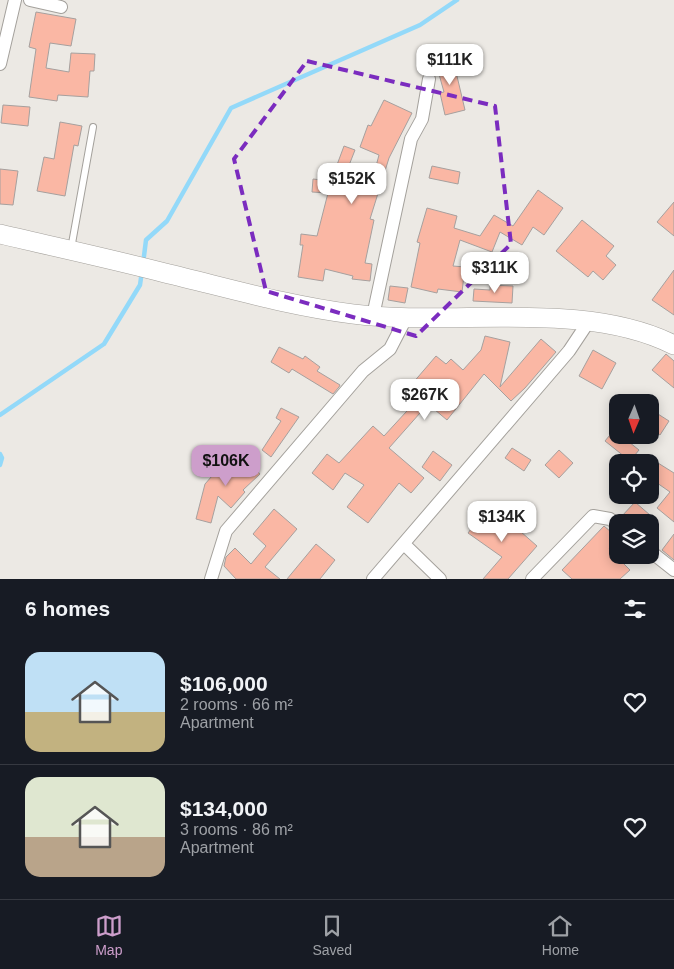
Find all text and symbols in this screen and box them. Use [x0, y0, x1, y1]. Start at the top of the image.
pin: $111K [415, 44, 485, 86]
text: $111K [427, 51, 473, 68]
pin: $152K [317, 162, 387, 205]
text: $152K [328, 170, 376, 187]
pin: $311K [460, 252, 530, 294]
text: $311K [472, 259, 518, 276]
pin: $267K [390, 378, 460, 421]
text: $267K [401, 386, 449, 403]
north arrow [609, 394, 659, 444]
map controls [609, 394, 659, 564]
pin: $106K [191, 444, 261, 487]
text: $106K [202, 452, 250, 469]
button: locate [609, 454, 659, 504]
pin: $134K [467, 500, 537, 543]
text: $134K [478, 508, 526, 525]
button: layers [609, 514, 659, 564]
icon: filters [621, 595, 649, 623]
text: 6 homes [25, 597, 110, 620]
icon: home [65, 672, 125, 732]
text: $106,000 [180, 672, 268, 695]
icon: heart [621, 688, 649, 716]
text: 2 rooms · 66 m² [180, 696, 293, 713]
text: Apartment [180, 714, 254, 731]
icon: home [65, 797, 125, 857]
text: $134,000 [180, 797, 268, 820]
icon: heart [621, 813, 649, 841]
text: 3 rooms · 86 m² [180, 821, 293, 838]
text: Apartment [180, 839, 254, 856]
tab: Map [95, 912, 123, 958]
tab: Saved [312, 912, 352, 958]
tab: Home [542, 912, 579, 958]

